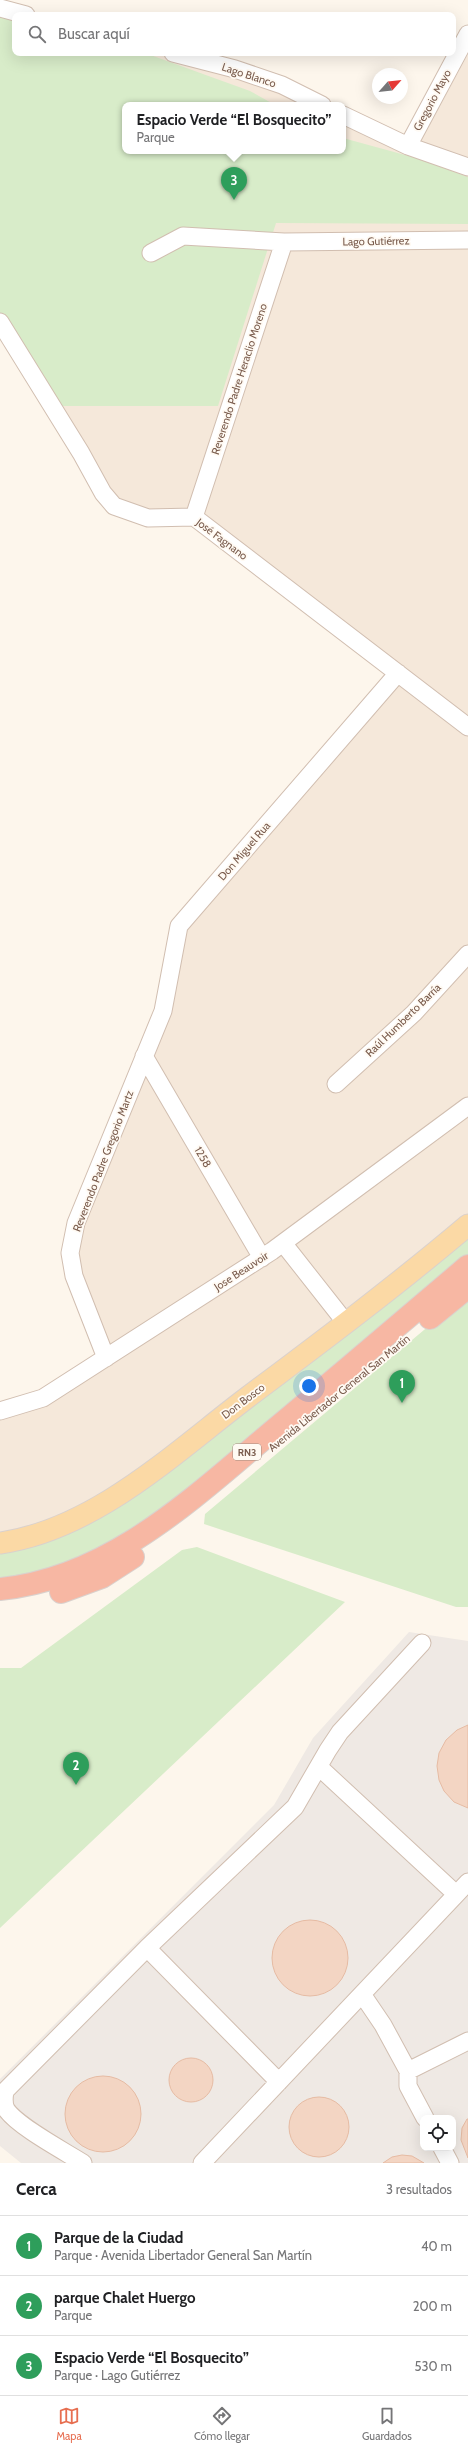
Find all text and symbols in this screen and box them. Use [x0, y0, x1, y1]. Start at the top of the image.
search box [12, 12, 456, 56]
icon: search [26, 23, 48, 45]
text: Buscar aquí [58, 25, 130, 43]
street label: Lago Blanco [220, 60, 278, 90]
street label: Gregorio Mayo [410, 67, 454, 133]
north arrow [372, 68, 408, 104]
popup [122, 102, 346, 154]
text: Espacio Verde “El Bosquecito” [137, 111, 331, 129]
text: Parque [137, 129, 175, 145]
pin: 3 [221, 167, 247, 200]
street label: Lago Gutiérrez [342, 233, 410, 249]
street label: Reverendo Padre Heraclio Moreno [208, 302, 270, 456]
street label: José Fagnano [193, 514, 251, 563]
street label: Don Miguel Rua [215, 818, 274, 883]
street label: Raúl Humberto Barría [362, 980, 444, 1060]
street label: Reverendo Padre Gregorio Martz [70, 1088, 136, 1234]
street label: 1258 [191, 1144, 215, 1170]
street label: Jose Beauvoir [210, 1248, 271, 1294]
street label: Avenida Libertador General San Martín [265, 1331, 413, 1455]
pin: 1 [389, 1370, 415, 1403]
your location [299, 1376, 319, 1396]
street label: Don Bosco [219, 1380, 267, 1422]
road number: RN3 [233, 1444, 261, 1460]
pin: 2 [63, 1752, 89, 1785]
map controls [420, 2115, 456, 2151]
button: locate [420, 2115, 456, 2151]
text: Cerca [16, 2179, 57, 2199]
text: 3 resultados [386, 2181, 452, 2197]
text: Parque de la Ciudad [54, 2229, 183, 2247]
text: 1 [27, 2238, 31, 2254]
text: 40 m [421, 2238, 452, 2254]
text: Parque · Avenida Libertador General San Martín [54, 2247, 312, 2263]
text: parque Chalet Huergo [54, 2289, 196, 2307]
text: 2 [26, 2298, 32, 2314]
text: 200 m [413, 2298, 452, 2314]
text: Parque [54, 2307, 92, 2323]
text: Espacio Verde “El Bosquecito” [54, 2349, 249, 2367]
text: 3 [25, 2358, 33, 2374]
text: 530 m [415, 2358, 452, 2374]
text: Parque · Lago Gutiérrez [54, 2367, 180, 2383]
tab: Mapa [56, 2405, 82, 2443]
tab: Cómo llegar [194, 2405, 250, 2443]
tab: Guardados [362, 2405, 412, 2443]

